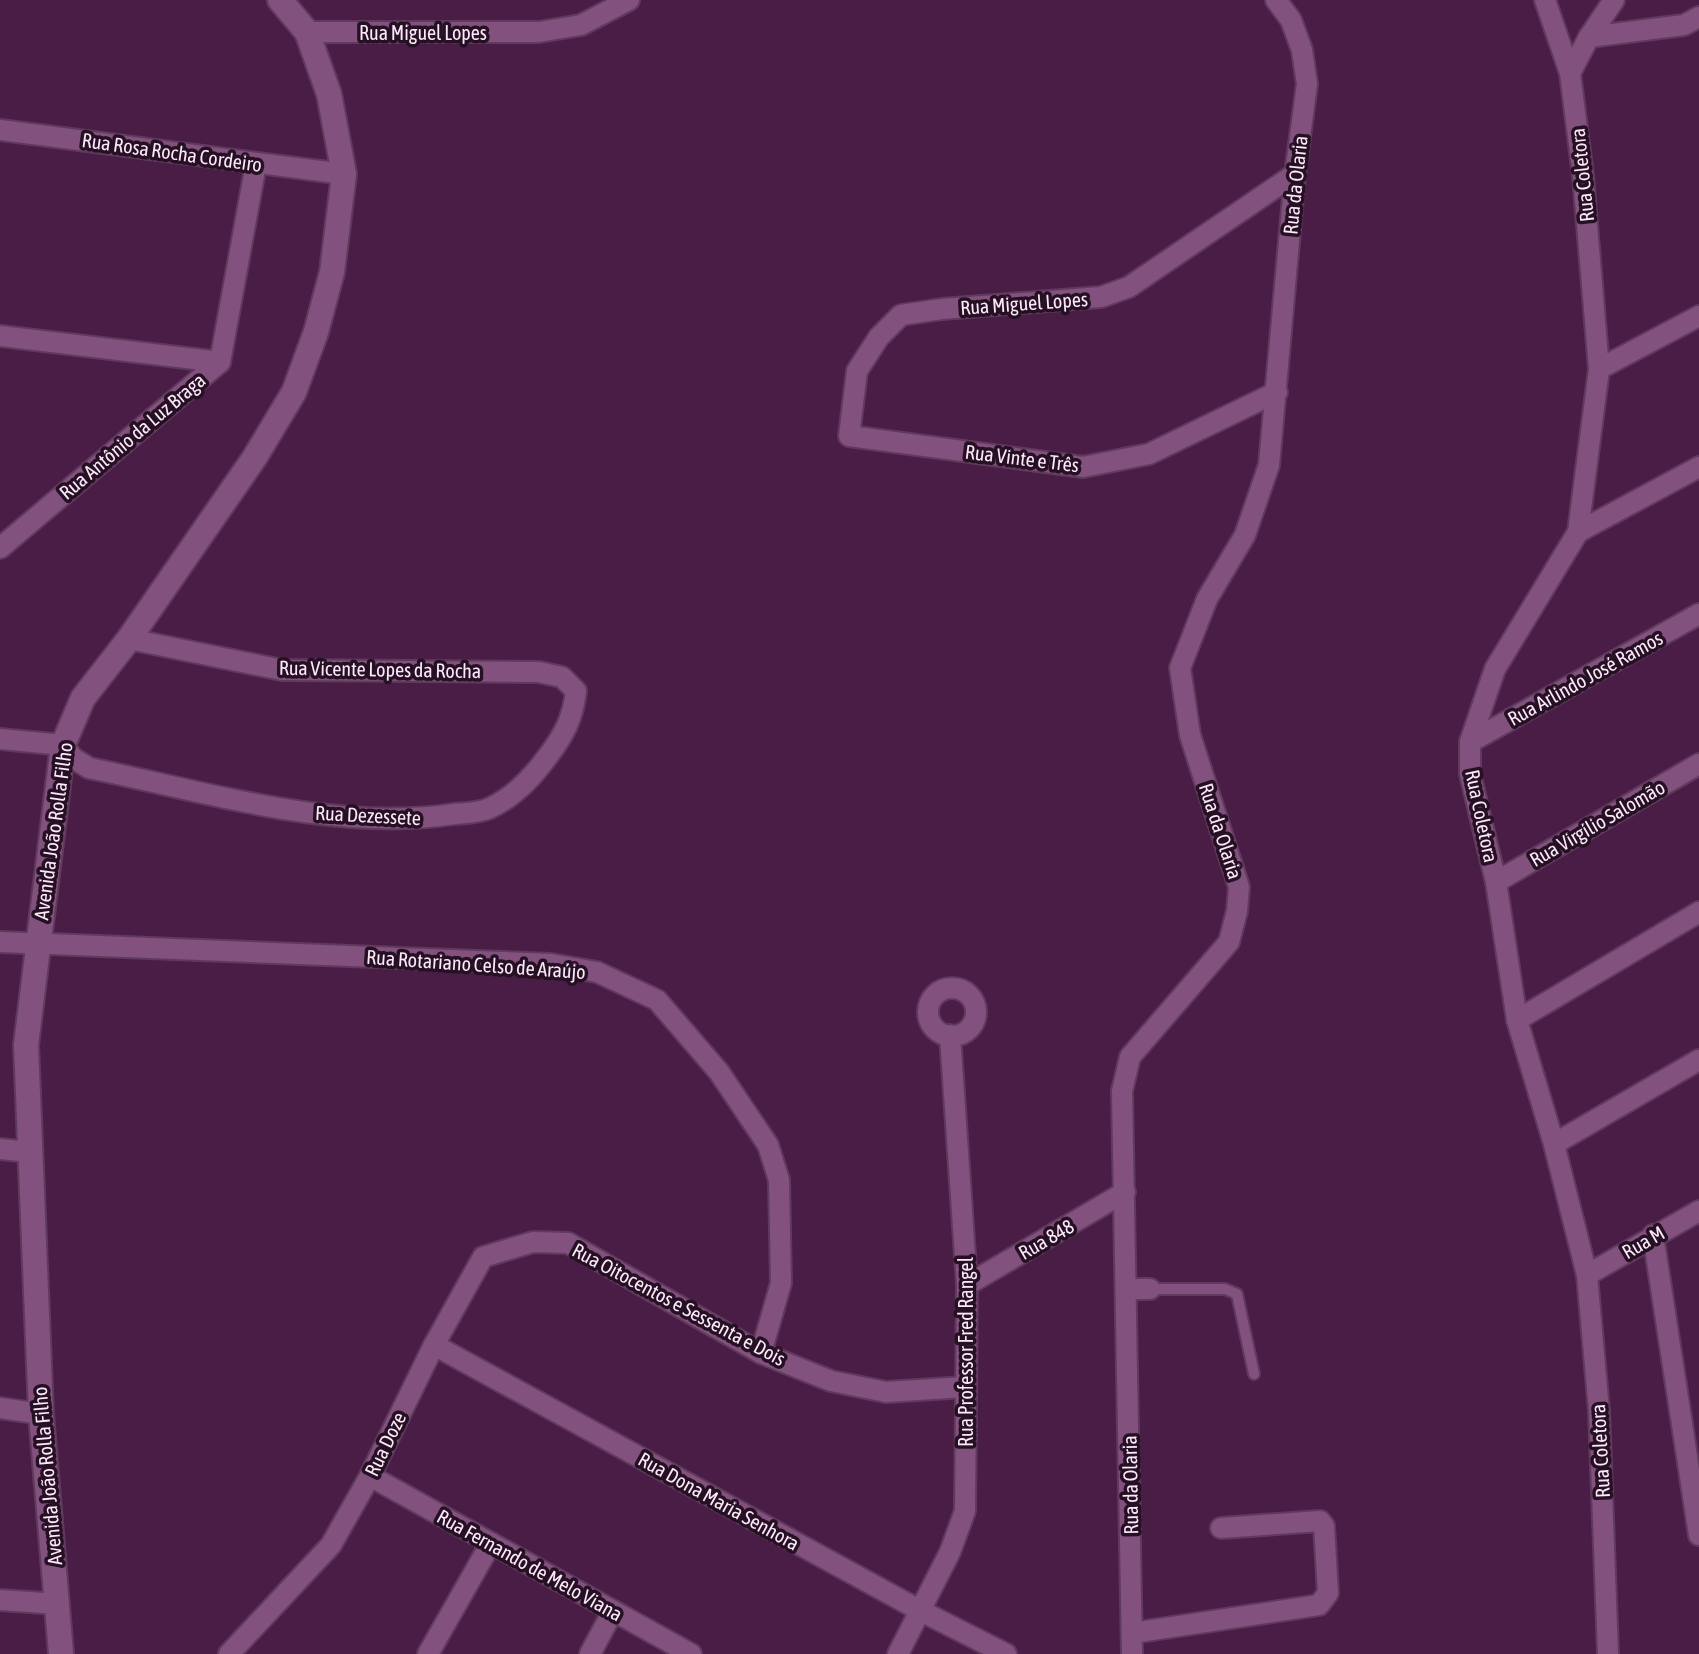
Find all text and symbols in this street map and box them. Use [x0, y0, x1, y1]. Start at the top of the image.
street label: Rua Miguel Lopes [359, 21, 487, 44]
street label: Rua Coletora [1566, 127, 1598, 223]
street label: Rua Rosa Rocha Cordeiro [81, 128, 263, 176]
street label: Rua da Olaria [1278, 134, 1312, 236]
street label: Rua Miguel Lopes [959, 287, 1089, 319]
street label: Rua Antônio da Luz Braga [54, 368, 210, 504]
street label: Rua Vinte e Três [964, 440, 1080, 476]
street label: Rua Arlindo José Ramos [1504, 626, 1666, 730]
street label: Rua Vicente Lopes da Rocha [279, 656, 481, 682]
street label: Avenida João Rolla Filho [29, 741, 77, 921]
street label: Rua Coletora [1461, 768, 1503, 864]
street label: Rua Virgílio Salomão [1525, 775, 1669, 871]
street label: Rua da Olaria [1195, 780, 1247, 882]
street label: Rua Dezessete [315, 801, 421, 829]
street label: Rua Rotariano Celso de Araújo [365, 945, 587, 983]
street label: Rua 848 [1014, 1214, 1078, 1264]
street label: Rua M [1618, 1221, 1668, 1263]
street label: Rua Oitocentos e Sessenta e Dois [569, 1238, 789, 1370]
street label: Rua Professor Fred Rangel [954, 1256, 977, 1447]
street label: Avenida João Rolla Filho [28, 1386, 66, 1566]
street label: Rua Coletora [1586, 1403, 1614, 1499]
street label: Rua Doze [360, 1408, 410, 1480]
street label: Rua da Olaria [1118, 1435, 1142, 1535]
street label: Rua Dona Maria Senhora [635, 1447, 803, 1555]
street label: Rua Fernando de Melo Viana [433, 1504, 627, 1626]

